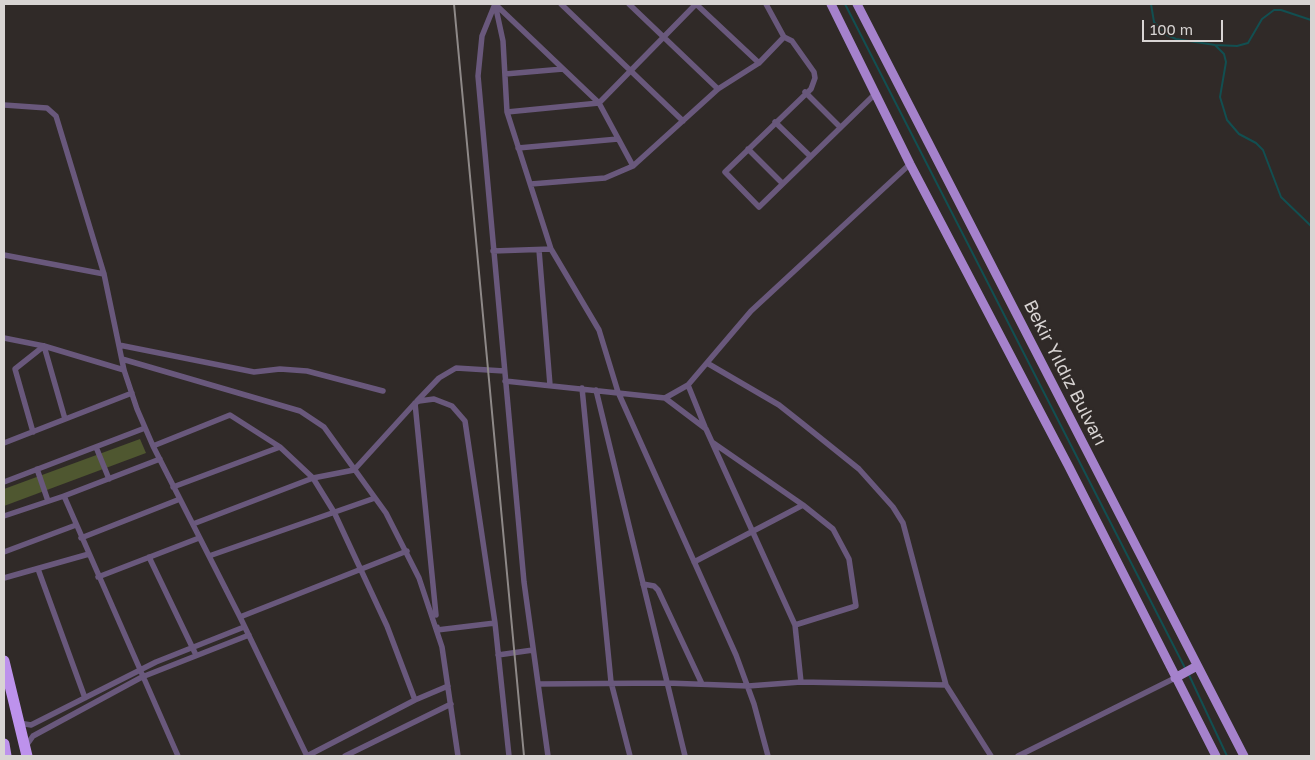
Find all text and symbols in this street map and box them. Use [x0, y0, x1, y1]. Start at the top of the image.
scale bar [1145, 10, 1226, 42]
text: 100 m [1150, 20, 1193, 38]
street label: Bekir Yıldız Bulvarı [1019, 297, 1111, 449]

